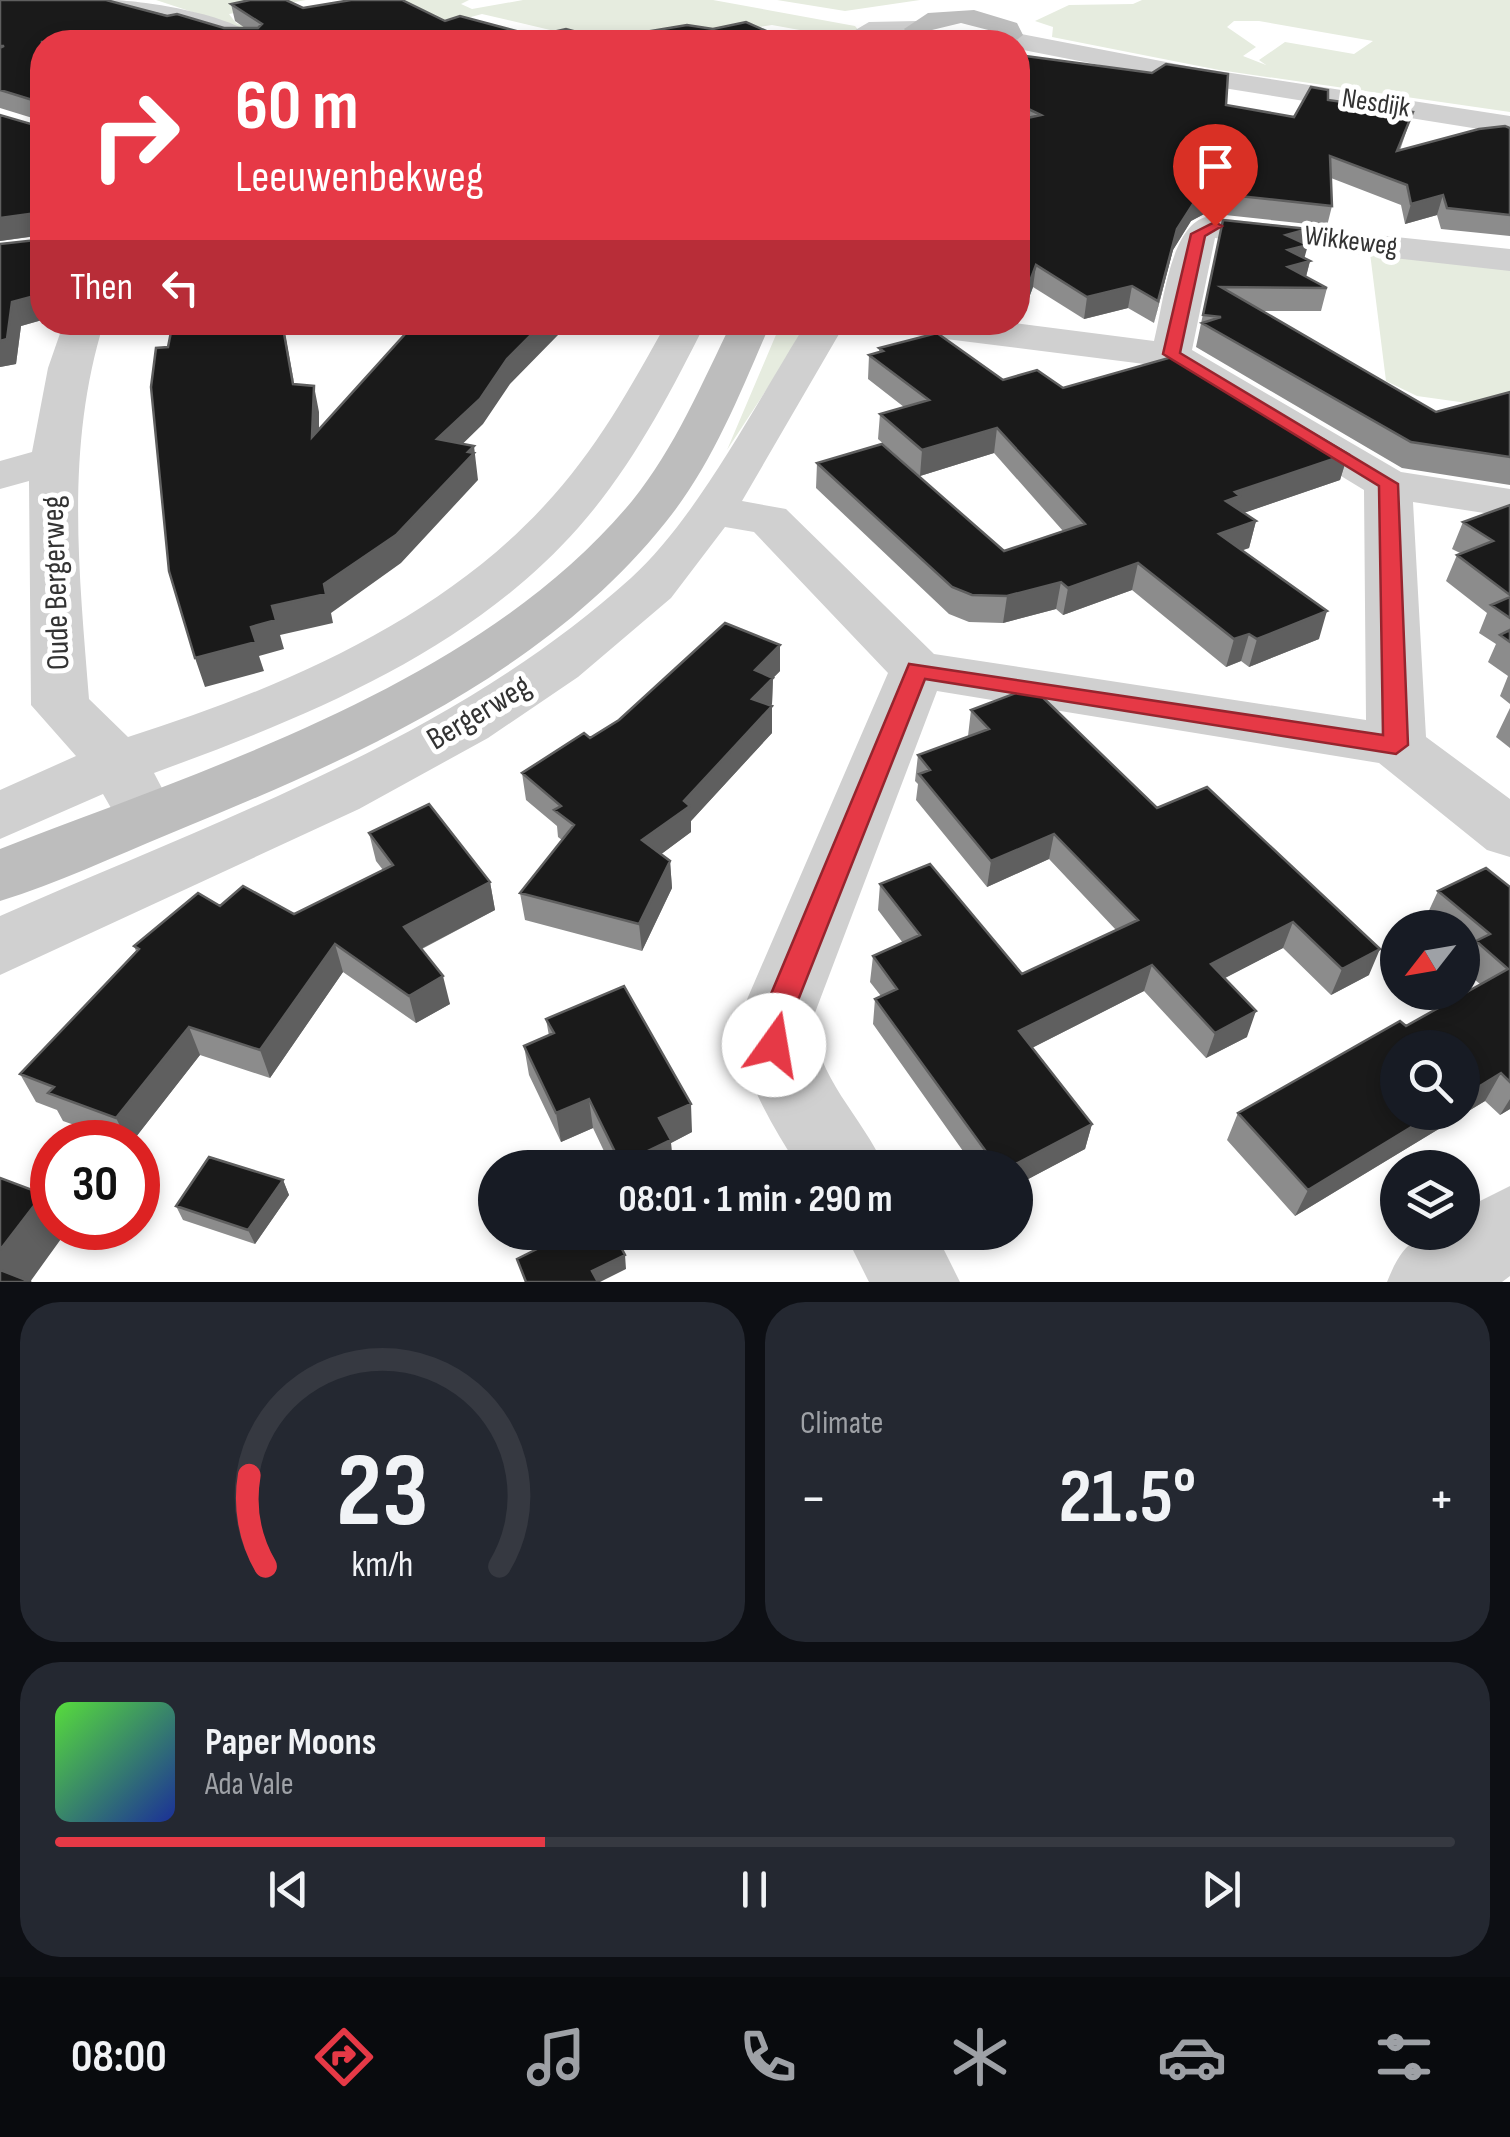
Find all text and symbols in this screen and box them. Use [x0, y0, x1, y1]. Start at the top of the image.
text: 60 m [235, 65, 359, 149]
icon: right [70, 70, 200, 200]
street label: Nesdijk [1340, 81, 1413, 125]
pin [1173, 124, 1258, 227]
icon: arrive [1188, 139, 1243, 194]
text: Leeuwenbekweg [235, 150, 484, 205]
street label: Wikkeweg [1303, 219, 1399, 263]
icon: left [153, 260, 208, 315]
text: Then [70, 265, 133, 310]
street label: Oude Bergerweg [33, 495, 79, 671]
street label: Bergerweg [420, 667, 538, 759]
north arrow [1380, 910, 1480, 1010]
map controls [1380, 910, 1480, 1250]
position arrow [722, 993, 826, 1097]
button: search [1380, 1030, 1480, 1130]
speed limit sign: 30 [30, 1120, 160, 1250]
button: layers [1380, 1150, 1480, 1250]
text: 08:01 · 1 min · 290 m [619, 1177, 892, 1222]
text: Climate [800, 1404, 883, 1443]
text: 23 [336, 1430, 429, 1555]
text: 21.5° [1059, 1453, 1196, 1544]
text: − [800, 1466, 827, 1533]
text: + [1428, 1466, 1455, 1533]
text: km/h [352, 1544, 413, 1587]
text: Paper Moons [205, 1720, 376, 1765]
text: Ada Vale [205, 1765, 294, 1804]
icon: previous [261, 1862, 316, 1917]
icon: pause [727, 1862, 782, 1917]
icon: next [1194, 1862, 1249, 1917]
icon: directions [309, 2022, 379, 2092]
icon: music [521, 2022, 591, 2092]
icon: phone [733, 2022, 803, 2092]
icon: climate [945, 2022, 1015, 2092]
icon: car [1157, 2022, 1227, 2092]
icon: filters [1369, 2022, 1439, 2092]
text: 08:00 [71, 2030, 167, 2085]

